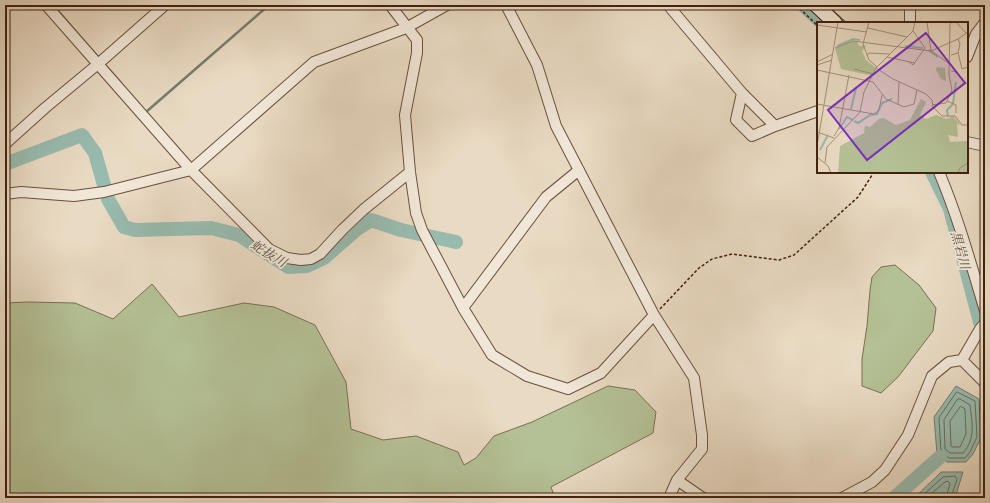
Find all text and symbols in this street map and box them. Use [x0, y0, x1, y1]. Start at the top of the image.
inset map [817, 22, 968, 173]
water label: 黒岩川 [946, 229, 973, 273]
water label: 蛇抜川 [247, 237, 291, 273]

